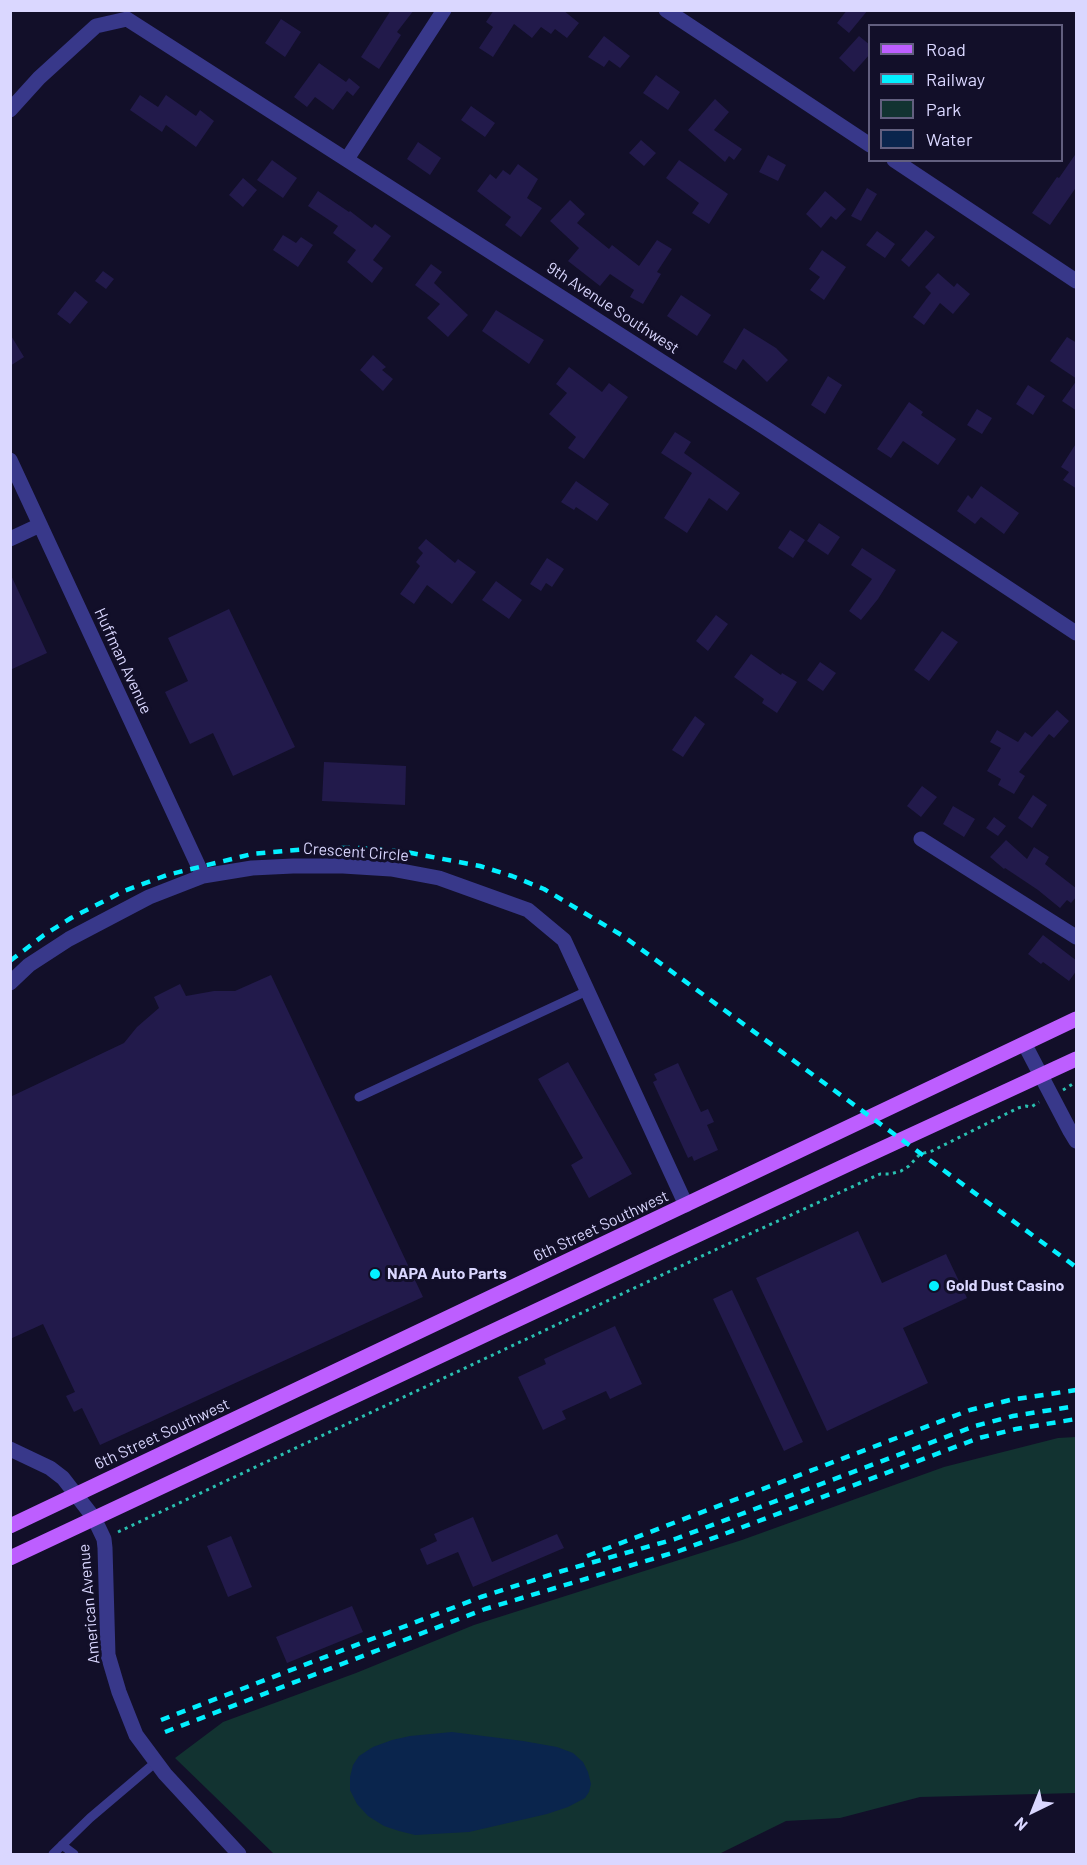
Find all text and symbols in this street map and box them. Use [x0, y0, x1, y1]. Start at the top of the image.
legend [868, 24, 1063, 162]
text: Road [926, 38, 966, 60]
text: Railway [926, 68, 985, 90]
text: Park [926, 98, 961, 120]
text: Water [926, 128, 973, 150]
street label: 9th Avenue Southwest [543, 258, 683, 358]
street label: Huffman Avenue [90, 605, 156, 717]
street label: Crescent Circle [302, 839, 410, 865]
street label: 6th Street Southwest [530, 1186, 672, 1266]
place label: NAPA Auto Parts [387, 1264, 507, 1284]
marker: NAPA Auto Parts [368, 1267, 382, 1281]
place label: Gold Dust Casino [946, 1276, 1065, 1296]
marker: Gold Dust Casino [927, 1279, 941, 1293]
street label: 6th Street Southwest [91, 1394, 233, 1474]
street label: American Avenue [74, 1543, 104, 1665]
north arrow [1003, 1781, 1063, 1841]
text: N [1010, 1814, 1031, 1835]

